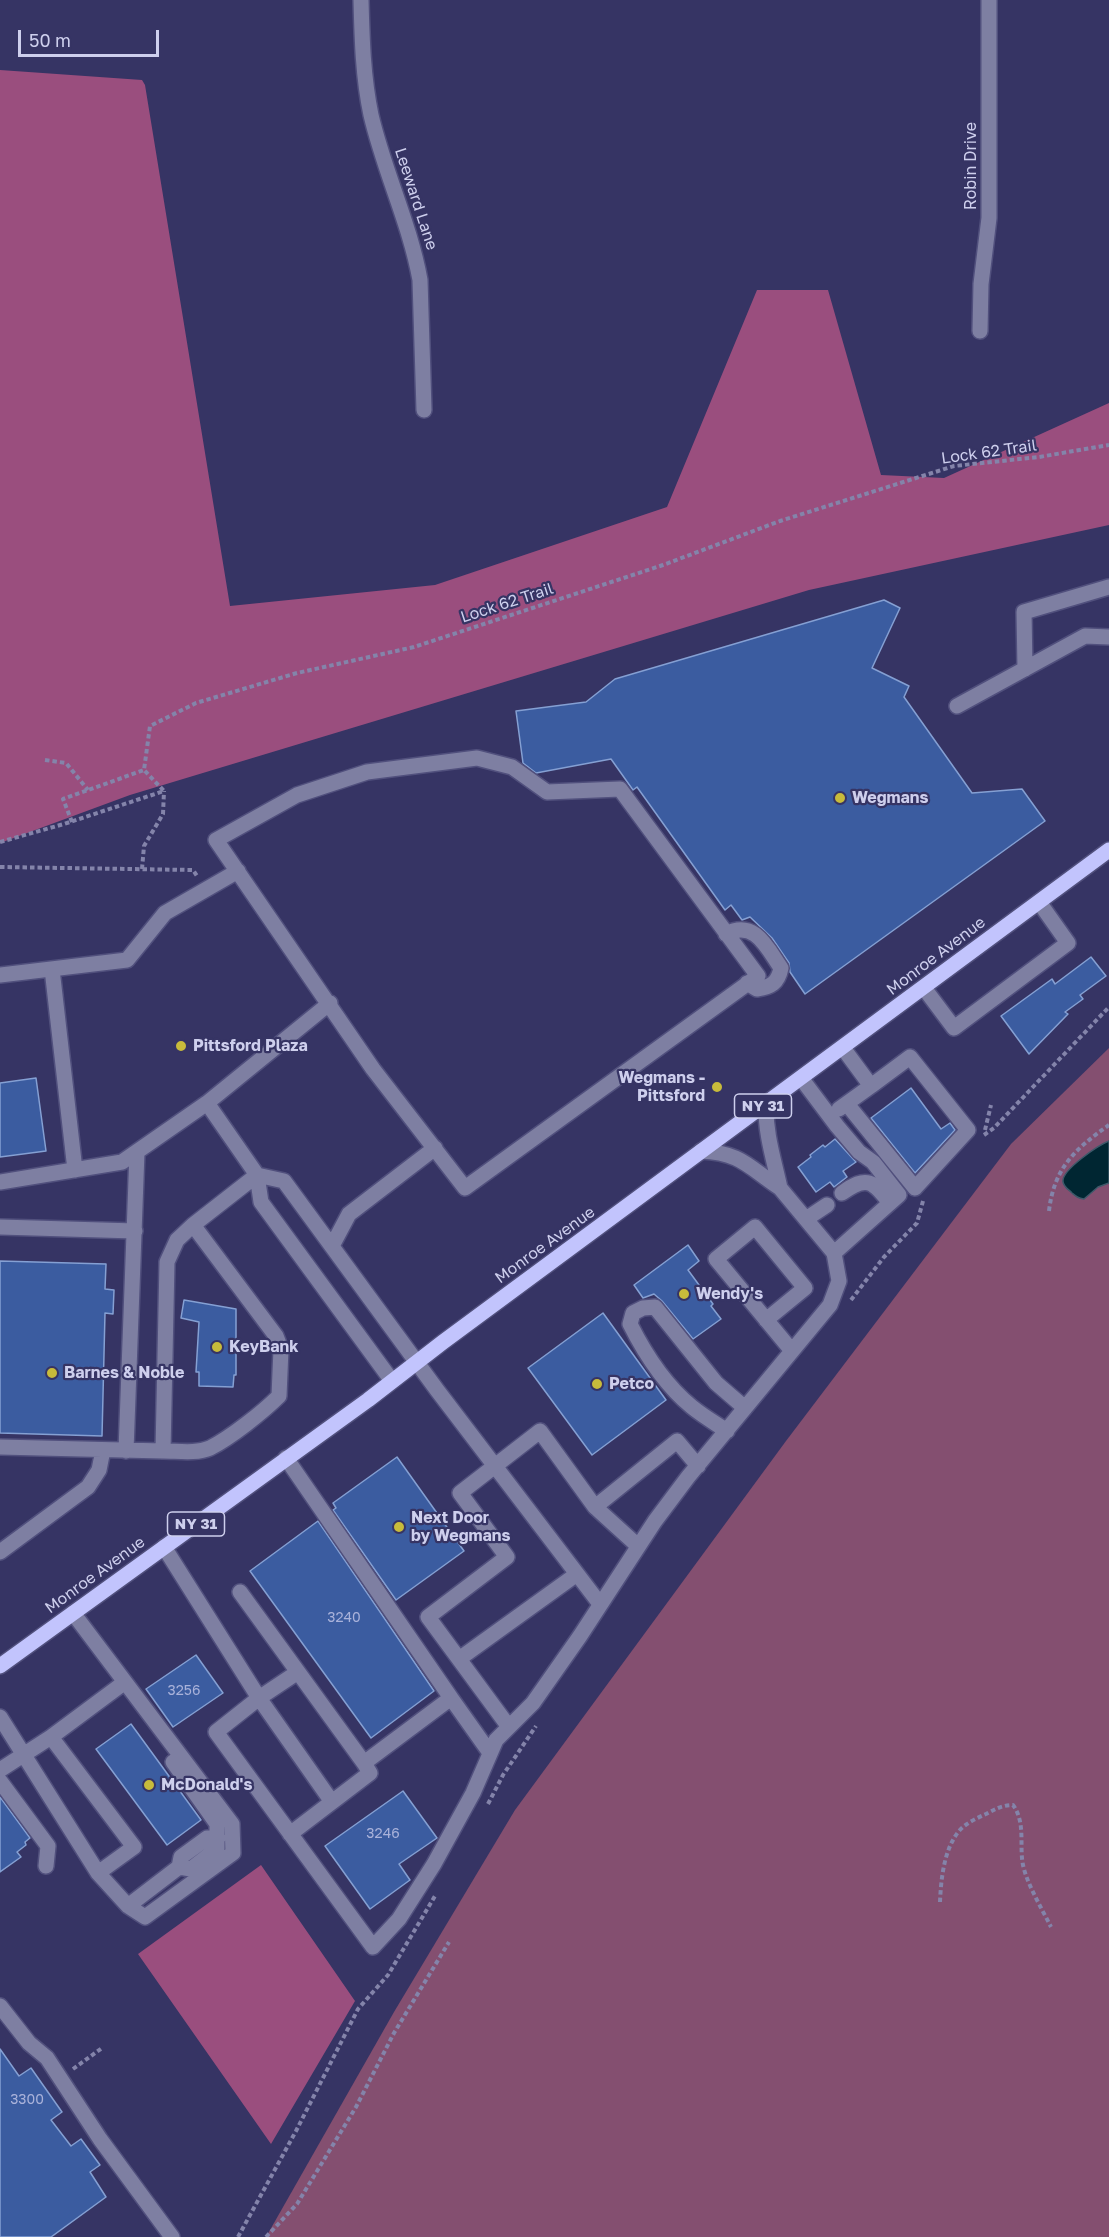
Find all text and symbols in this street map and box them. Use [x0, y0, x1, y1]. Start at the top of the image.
scale bar [21, 18, 162, 56]
text: 50 m [29, 29, 71, 51]
street label: Robin Drive [961, 122, 981, 210]
street label: Leeward Lane [390, 145, 442, 253]
street label: Lock 62 Trail [940, 436, 1038, 468]
street label: Lock 62 Trail [458, 579, 556, 627]
place label: Wegmans [852, 788, 928, 808]
marker: Wegmans [833, 791, 847, 805]
street label: Monroe Avenue [883, 913, 989, 999]
place label: Pittsford Plaza [193, 1036, 308, 1056]
marker: Pittsford Plaza [174, 1039, 188, 1053]
place label: Wegmans - Pittsford [619, 1068, 705, 1106]
marker: Wegmans - Pittsford [710, 1080, 724, 1094]
road number: NY 31 [734, 1094, 792, 1118]
street label: Monroe Avenue [491, 1202, 599, 1288]
place label: Wendy's [696, 1284, 763, 1304]
marker: Wendy's [677, 1287, 691, 1301]
place label: KeyBank [229, 1337, 299, 1357]
marker: KeyBank [210, 1340, 224, 1354]
place label: Barnes & Noble [64, 1363, 185, 1383]
marker: Barnes & Noble [45, 1366, 59, 1380]
place label: Petco [609, 1374, 654, 1394]
marker: Petco [590, 1377, 604, 1391]
place label: Next Door by Wegmans [411, 1508, 511, 1546]
road number: NY 31 [168, 1512, 224, 1536]
marker: Next Door by Wegmans [392, 1520, 406, 1534]
street label: Monroe Avenue [41, 1532, 149, 1618]
house number: 3240 [327, 1610, 361, 1626]
house number: 3256 [168, 1683, 200, 1699]
place label: McDonald's [161, 1775, 252, 1795]
marker: McDonald's [142, 1778, 156, 1792]
house number: 3246 [366, 1826, 400, 1842]
house number: 3300 [10, 2092, 44, 2108]

